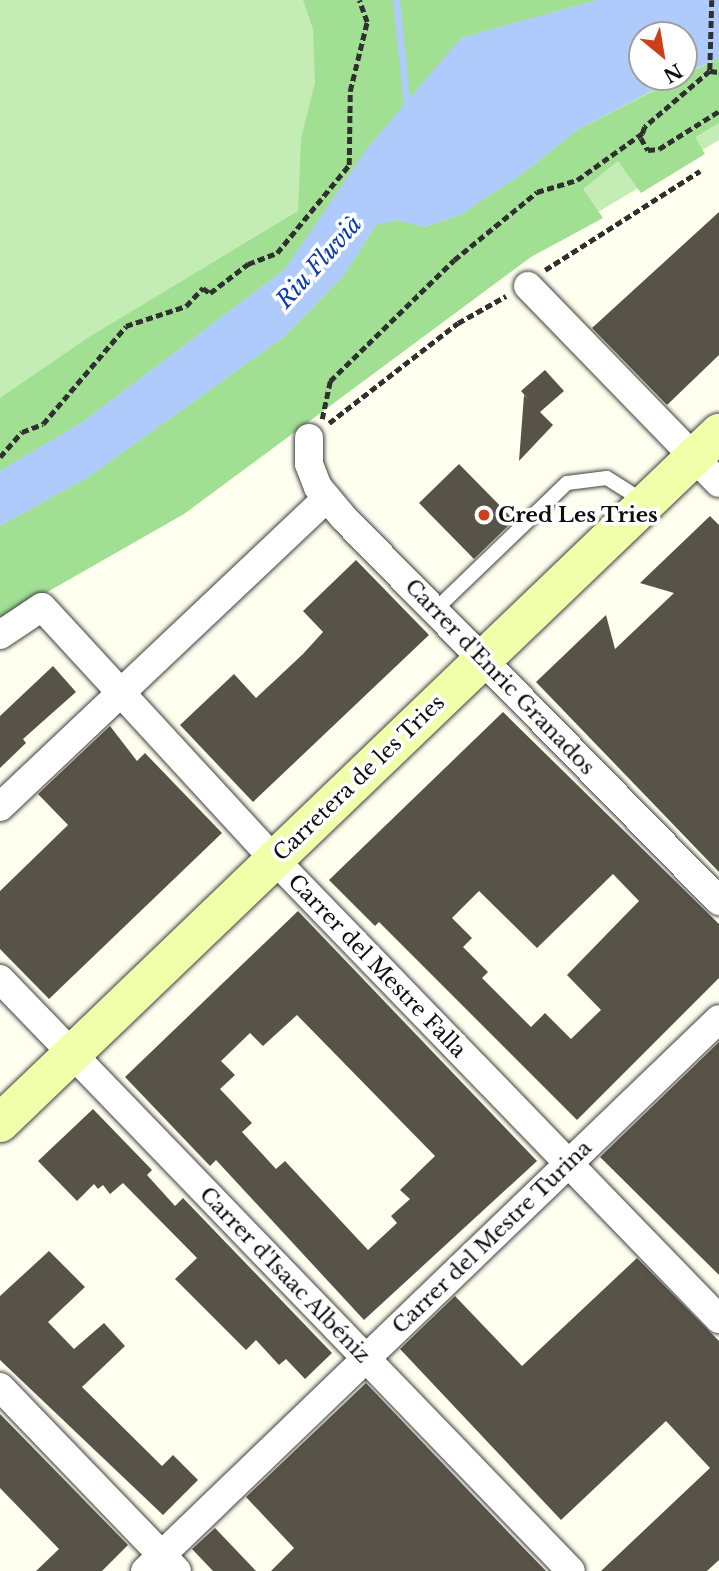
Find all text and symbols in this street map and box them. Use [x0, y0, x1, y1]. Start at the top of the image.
north arrow [628, 21, 698, 91]
text: N [659, 58, 686, 87]
water label: Riu Fluvià [270, 210, 368, 314]
place label: Cred Les Tries [498, 502, 658, 528]
marker: Cred Les Tries [476, 507, 492, 523]
street label: Carrer d'Enric Granados [400, 574, 600, 780]
street label: Carretera de les Tries [268, 689, 450, 867]
street label: Carrer del Mestre Falla [283, 869, 471, 1063]
street label: Carrer del Mestre Turina [387, 1135, 597, 1339]
street label: Carrer d'Isaac Albéniz [194, 1181, 376, 1369]

